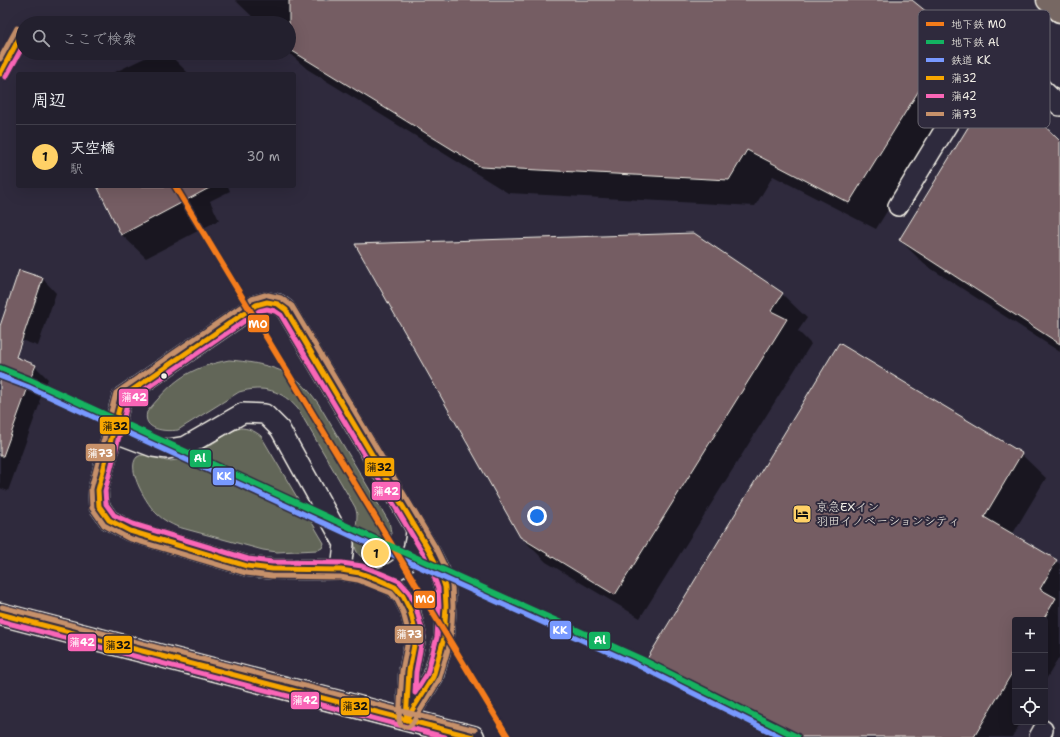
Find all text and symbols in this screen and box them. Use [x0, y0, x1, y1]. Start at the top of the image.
legend [918, 10, 1050, 128]
search box [16, 16, 296, 60]
text: 地下鉄 MO [951, 17, 1006, 32]
icon: search [30, 27, 52, 49]
text: ここで検索 [62, 29, 137, 49]
text: 地下鉄 Al [951, 35, 1000, 50]
text: 鉄道 KK [951, 53, 991, 68]
text: 蒲32 [951, 71, 977, 86]
text: 周辺 [32, 89, 66, 111]
text: 蒲42 [951, 89, 977, 104]
text: 蒲73 [951, 107, 977, 122]
text: 天空橋 [70, 138, 115, 158]
text: 1 [42, 148, 48, 165]
text: 30 m [246, 148, 280, 165]
text: 駅 [70, 160, 83, 177]
line badge: MO [247, 314, 270, 333]
text: MO [248, 317, 268, 332]
unlabelled marker [159, 371, 169, 381]
line badge: 蒲42 [118, 388, 149, 407]
text: 蒲42 [121, 390, 147, 405]
line badge: 蒲32 [99, 416, 130, 435]
text: 蒲32 [102, 419, 128, 434]
line badge: 蒲73 [85, 443, 116, 462]
text: 蒲73 [87, 446, 113, 461]
line badge: Al [189, 449, 212, 468]
text: Al [194, 451, 206, 466]
line badge: 蒲32 [364, 457, 395, 477]
text: 蒲32 [366, 460, 392, 475]
line badge: KK [212, 467, 235, 486]
text: KK [217, 469, 232, 484]
line badge: 蒲42 [371, 481, 401, 501]
text: 蒲42 [373, 484, 399, 499]
place label: 京急EXイン 羽田イノベーションシティ [816, 499, 960, 529]
hotel icon: 京急EXイン 羽田イノベーションシティ [791, 503, 813, 525]
your location [527, 506, 547, 526]
pin: 1 [363, 538, 389, 568]
line badge: MO [413, 590, 436, 609]
text: MO [415, 592, 435, 607]
map controls [1012, 617, 1048, 725]
button: + [1012, 617, 1048, 653]
line badge: KK [549, 620, 572, 640]
text: KK [553, 623, 568, 638]
line badge: 蒲73 [394, 625, 424, 644]
text: 蒲73 [396, 627, 422, 642]
line badge: Al [588, 631, 611, 650]
line badge: 蒲42 [67, 633, 97, 652]
text: Al [594, 633, 606, 648]
text: 蒲42 [69, 635, 95, 650]
line badge: 蒲32 [103, 635, 133, 654]
text: 蒲32 [105, 638, 131, 653]
button: − [1012, 653, 1048, 689]
button: locate [1012, 689, 1048, 725]
line badge: 蒲42 [290, 691, 320, 710]
text: 蒲42 [292, 693, 318, 708]
line badge: 蒲32 [340, 697, 370, 716]
text: 蒲32 [342, 699, 368, 714]

